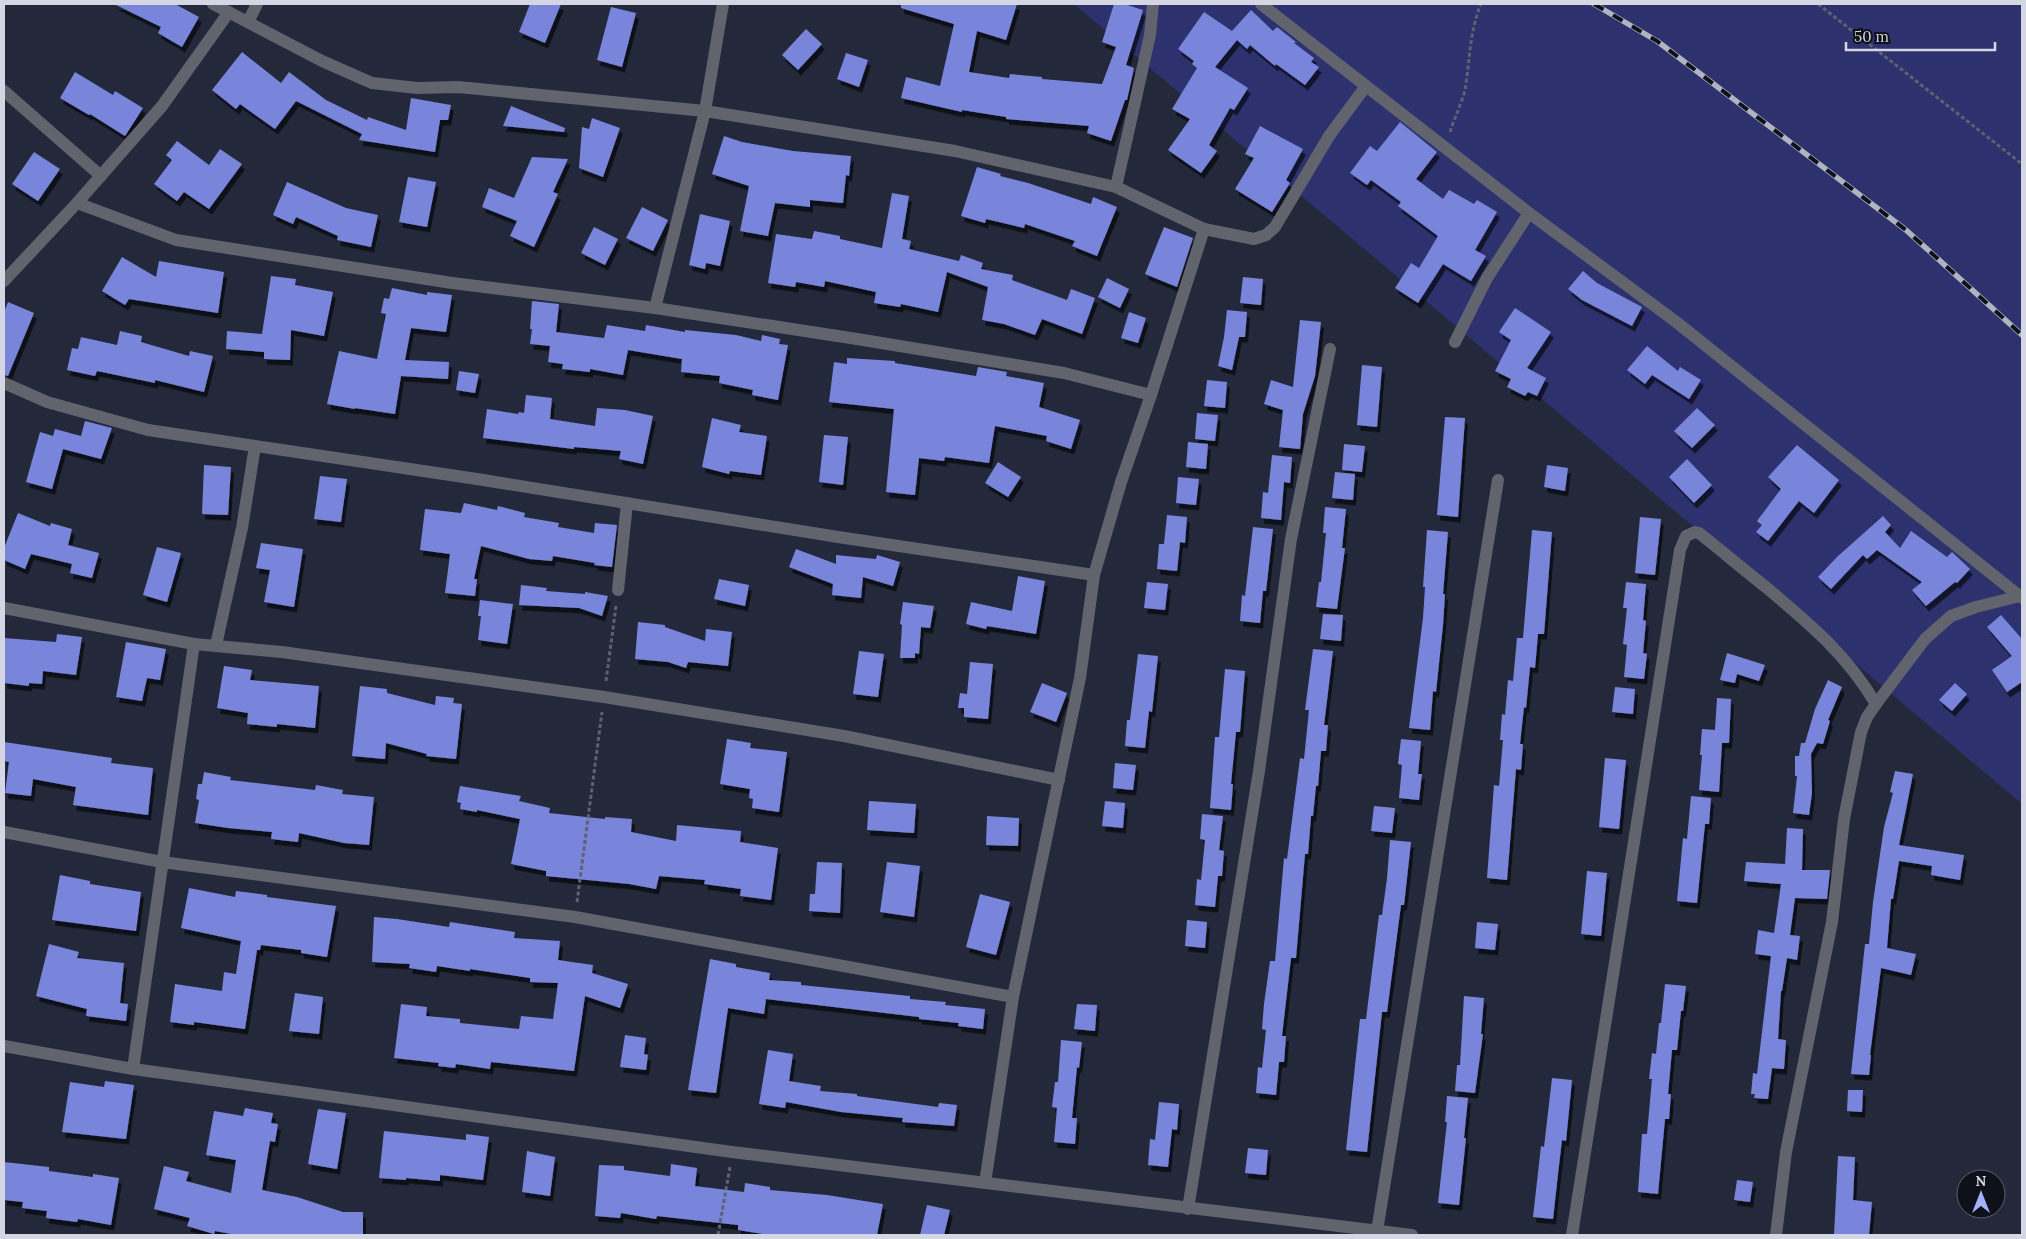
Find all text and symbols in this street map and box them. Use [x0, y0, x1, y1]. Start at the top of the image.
scale bar [1846, 20, 1995, 52]
text: 50 m [1854, 27, 1889, 46]
north arrow [1956, 1169, 2006, 1219]
text: N [1976, 1172, 1987, 1190]

